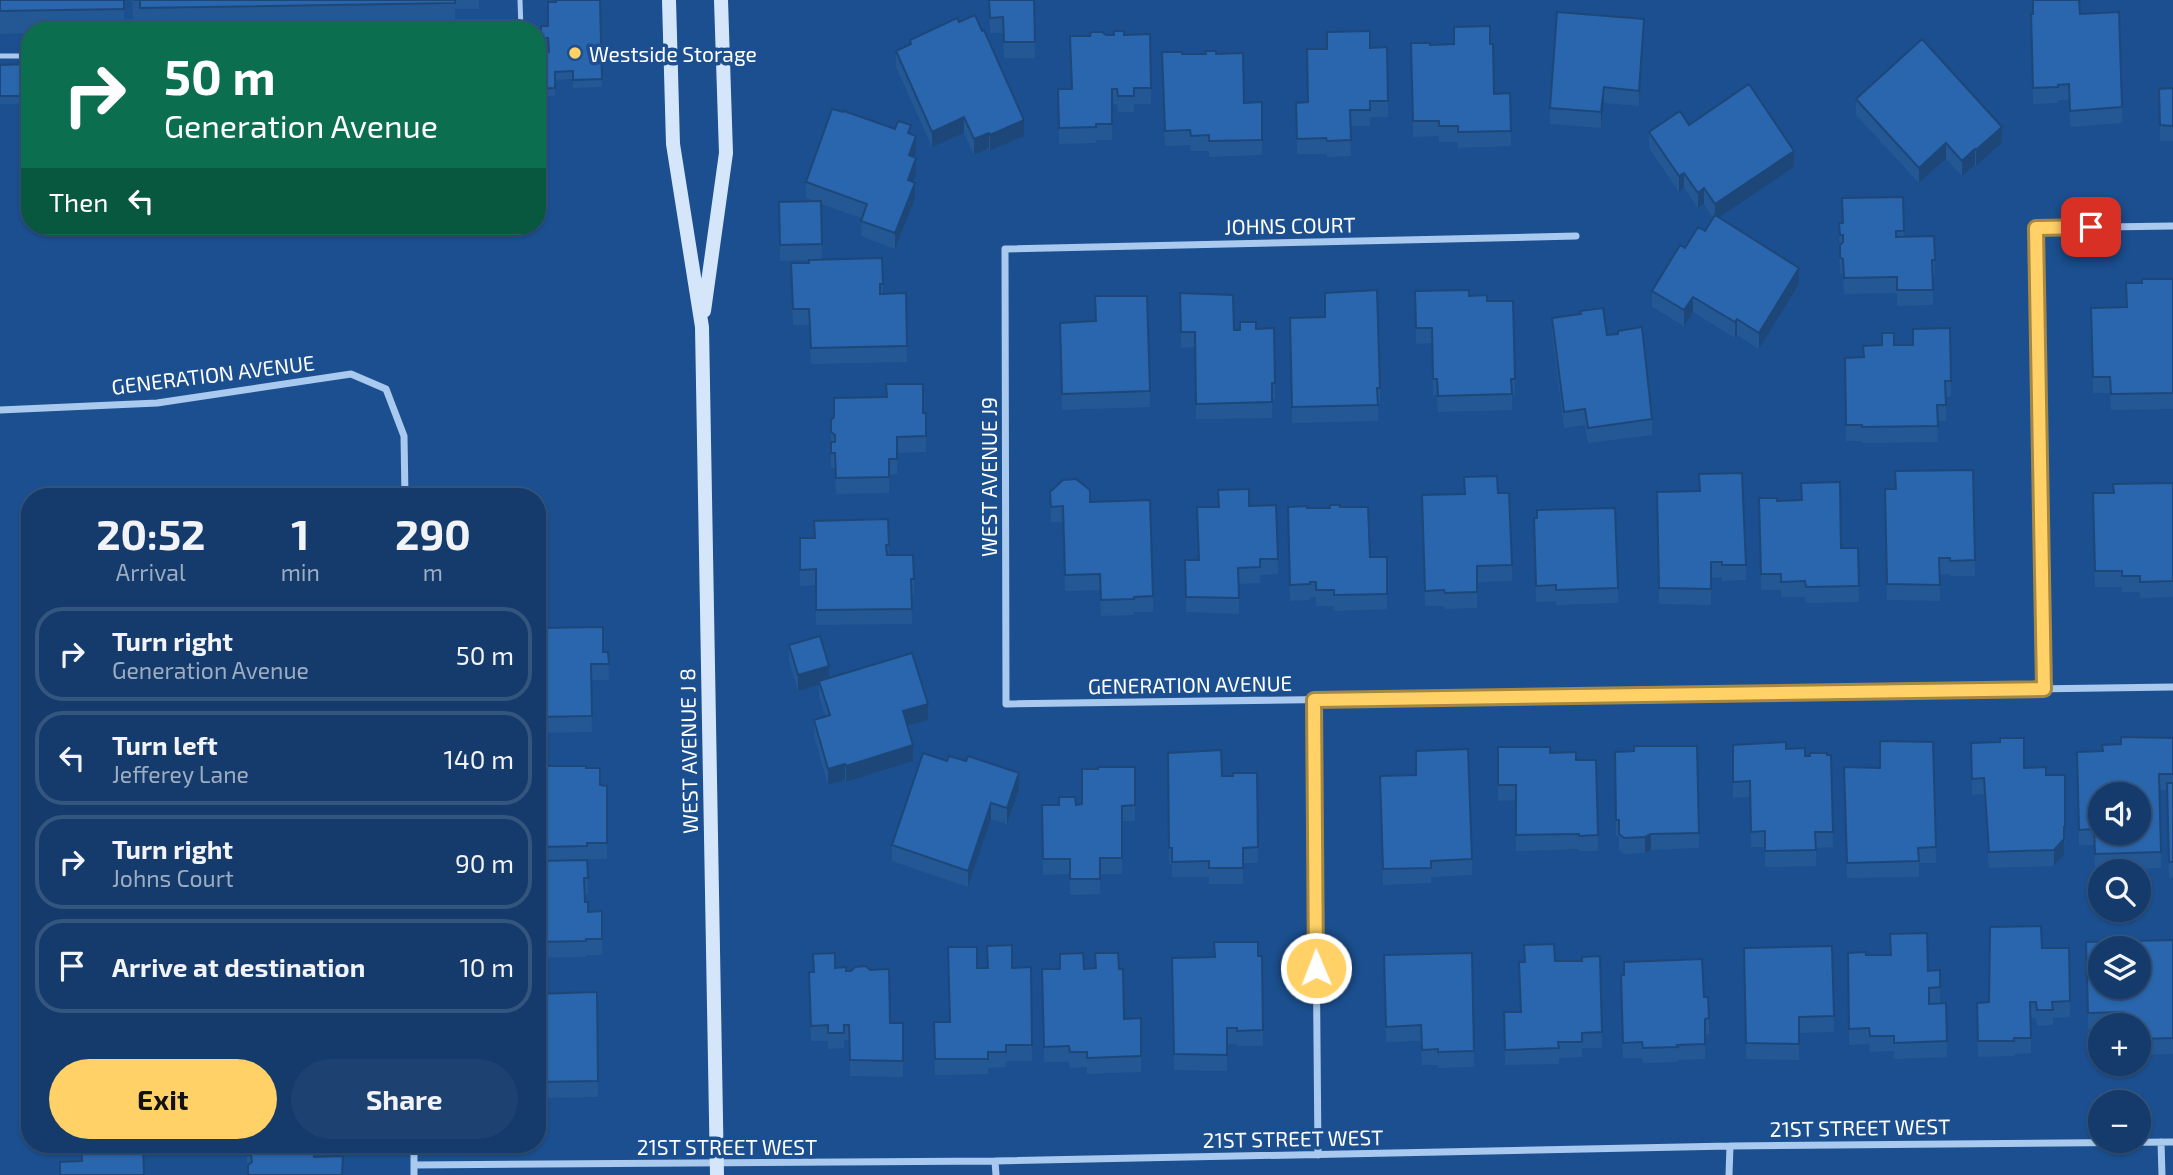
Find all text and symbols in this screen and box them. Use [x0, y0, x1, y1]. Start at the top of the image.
place label: Westside Storage [589, 41, 757, 66]
marker: Westside Storage [567, 45, 583, 61]
text: 50 m [164, 46, 276, 105]
icon: right [49, 49, 140, 140]
text: Generation Avenue [164, 106, 438, 144]
icon: left [122, 182, 160, 220]
text: Then [49, 186, 108, 217]
pin [2061, 197, 2121, 257]
icon: arrive [2072, 208, 2110, 246]
street label: JOHNS COURT [1224, 211, 1356, 239]
street label: GENERATION AVENUE [110, 349, 316, 399]
street label: WEST AVENUE J9 [976, 397, 1001, 557]
text: 20:52 [96, 508, 205, 558]
text: 1 [291, 508, 309, 558]
text: 290 [395, 508, 471, 558]
text: Arrival [116, 558, 186, 586]
text: min [281, 558, 320, 586]
text: m [423, 558, 443, 586]
text: Turn right [112, 625, 233, 656]
icon: right [53, 635, 91, 673]
text: 50 m [456, 639, 514, 670]
text: Generation Avenue [112, 656, 309, 684]
street label: WEST AVENUE J 8 [674, 668, 702, 834]
street label: GENERATION AVENUE [1088, 670, 1292, 698]
text: Turn left [112, 729, 218, 760]
icon: left [53, 739, 91, 777]
text: 140 m [443, 743, 514, 774]
text: Jefferey Lane [112, 760, 249, 788]
map controls [2088, 782, 2151, 1153]
button: sound [2088, 782, 2151, 845]
text: Turn right [112, 833, 233, 864]
icon: right [53, 843, 91, 881]
text: 90 m [455, 847, 514, 878]
button: search [2088, 859, 2151, 922]
text: Johns Court [112, 864, 234, 892]
position arrow [1279, 931, 1353, 1005]
button: layers [2088, 936, 2151, 999]
icon: arrive [53, 947, 91, 985]
text: Arrive at destination [112, 951, 365, 982]
text: 10 m [459, 951, 514, 982]
button: + [2088, 1013, 2151, 1076]
button: Exit [49, 1059, 277, 1139]
button: Share [291, 1059, 518, 1139]
button: − [2088, 1090, 2151, 1153]
street label: 21ST STREET WEST [1769, 1113, 1951, 1141]
street label: 21ST STREET WEST [1202, 1124, 1384, 1152]
street label: 21ST STREET WEST [637, 1134, 817, 1159]

